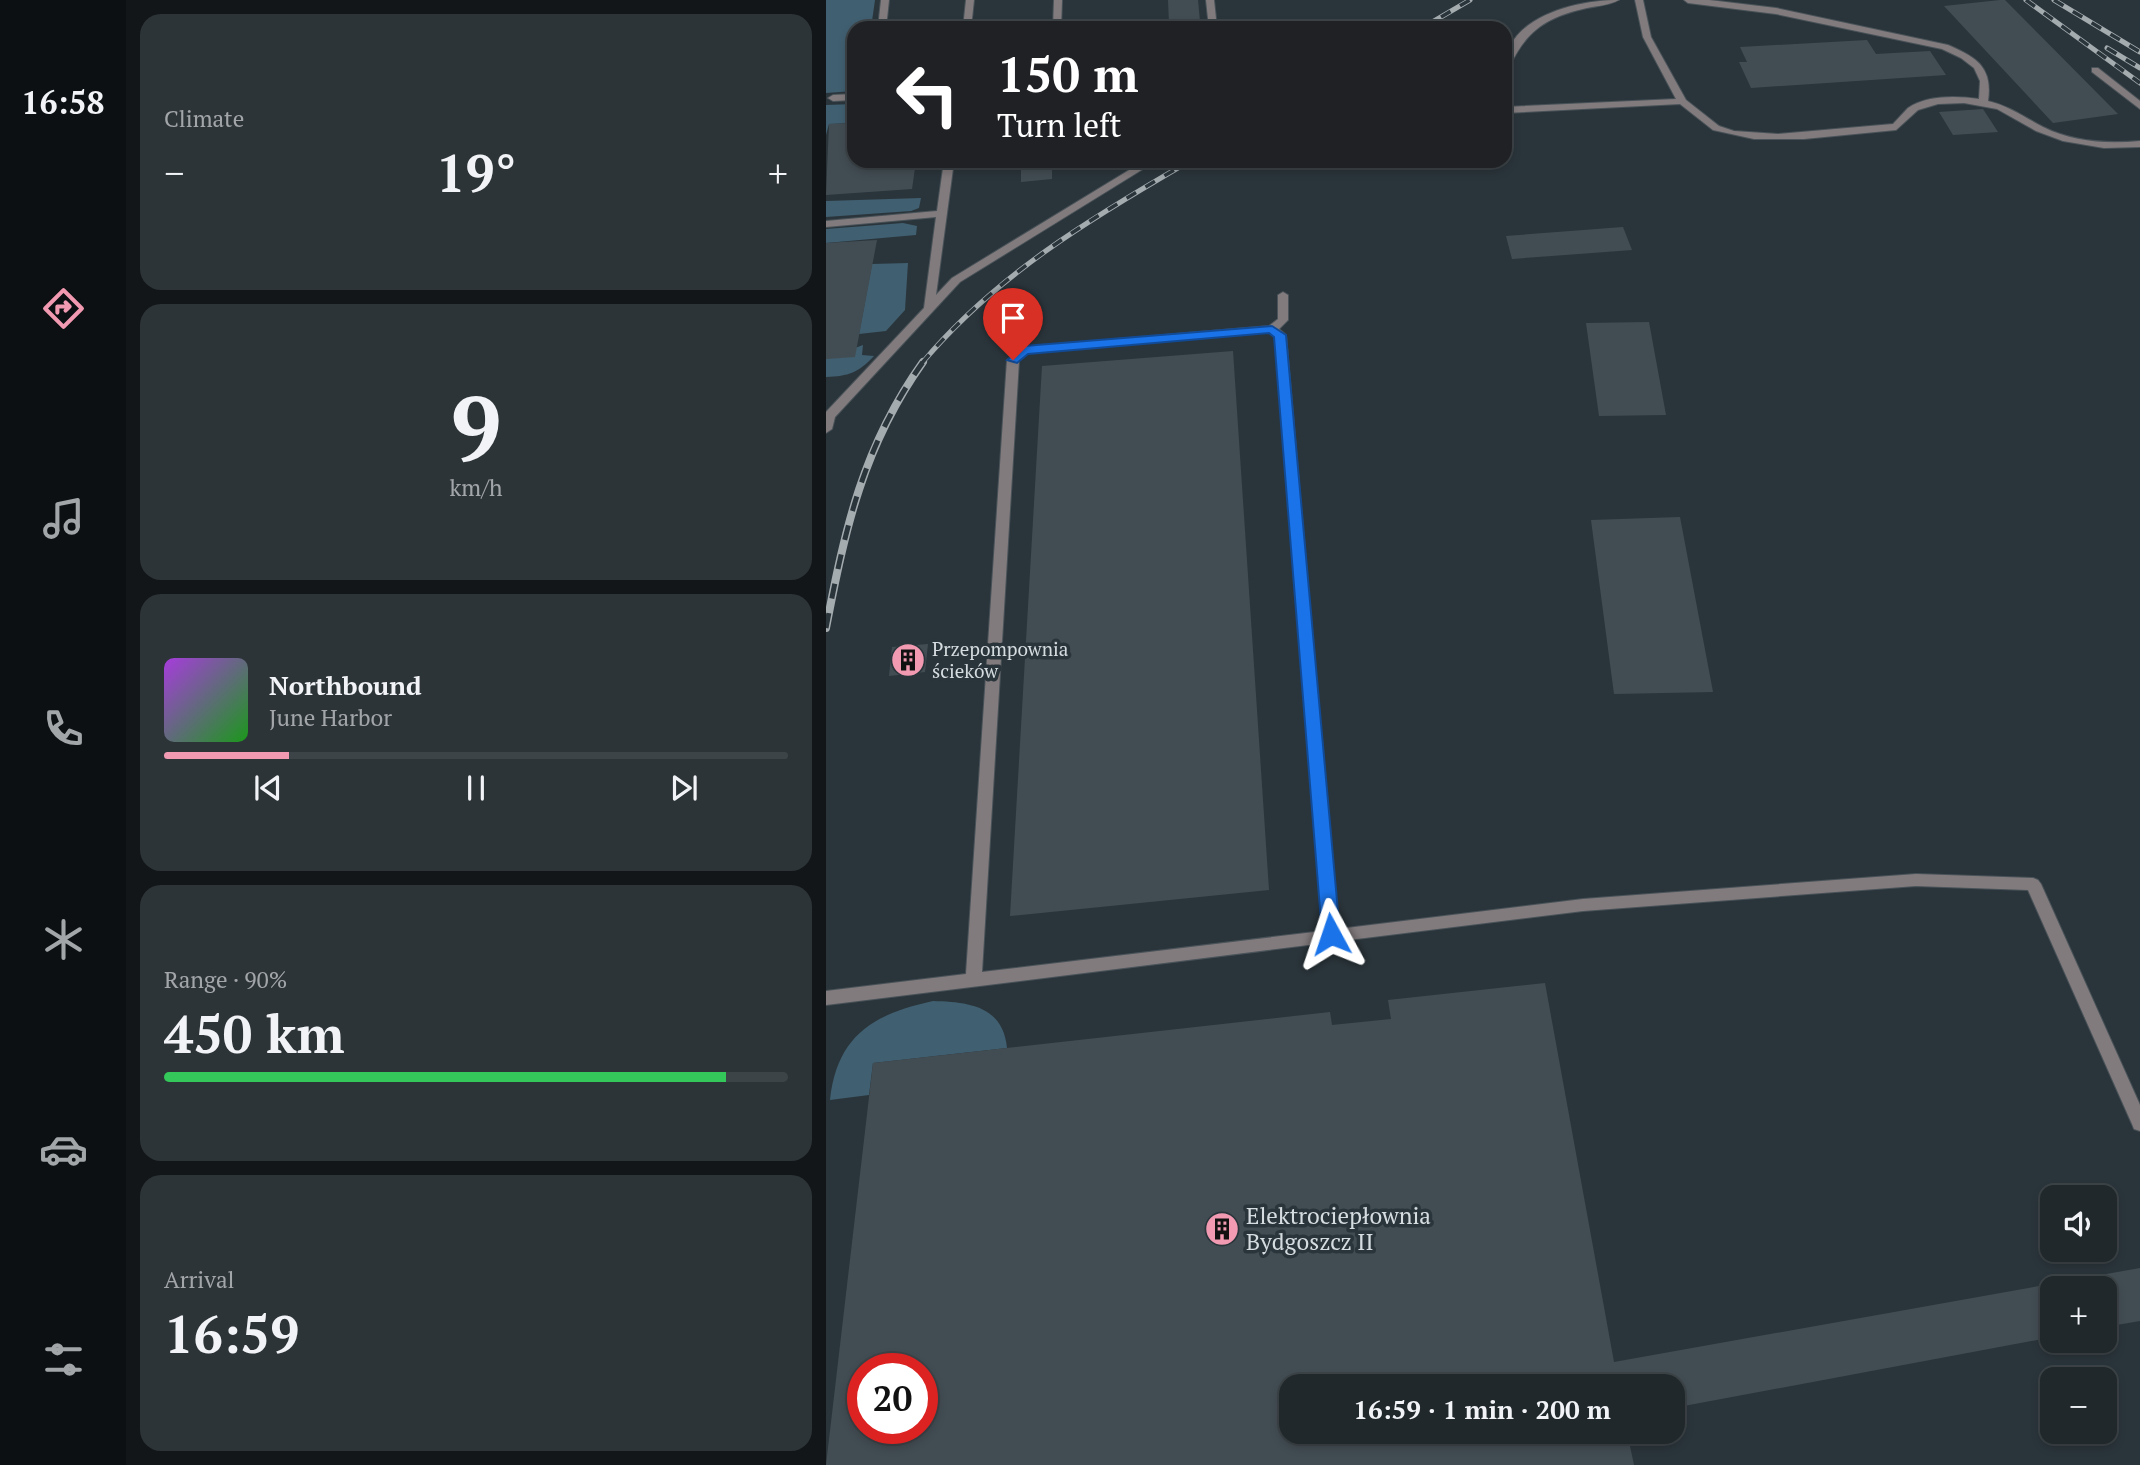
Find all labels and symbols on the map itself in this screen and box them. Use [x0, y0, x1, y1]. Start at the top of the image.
pin [983, 288, 1043, 360]
place label: Przepompownia ścieków [932, 636, 1069, 683]
building icon: Przepompownia ścieków [889, 641, 927, 679]
position arrow [1294, 897, 1368, 971]
place label: Elektrociepłownia Bydgoszcz II [1246, 1200, 1431, 1257]
building icon: Elektrociepłownia Bydgoszcz II [1203, 1210, 1241, 1248]
speed limit sign: 20 [847, 1353, 938, 1444]

